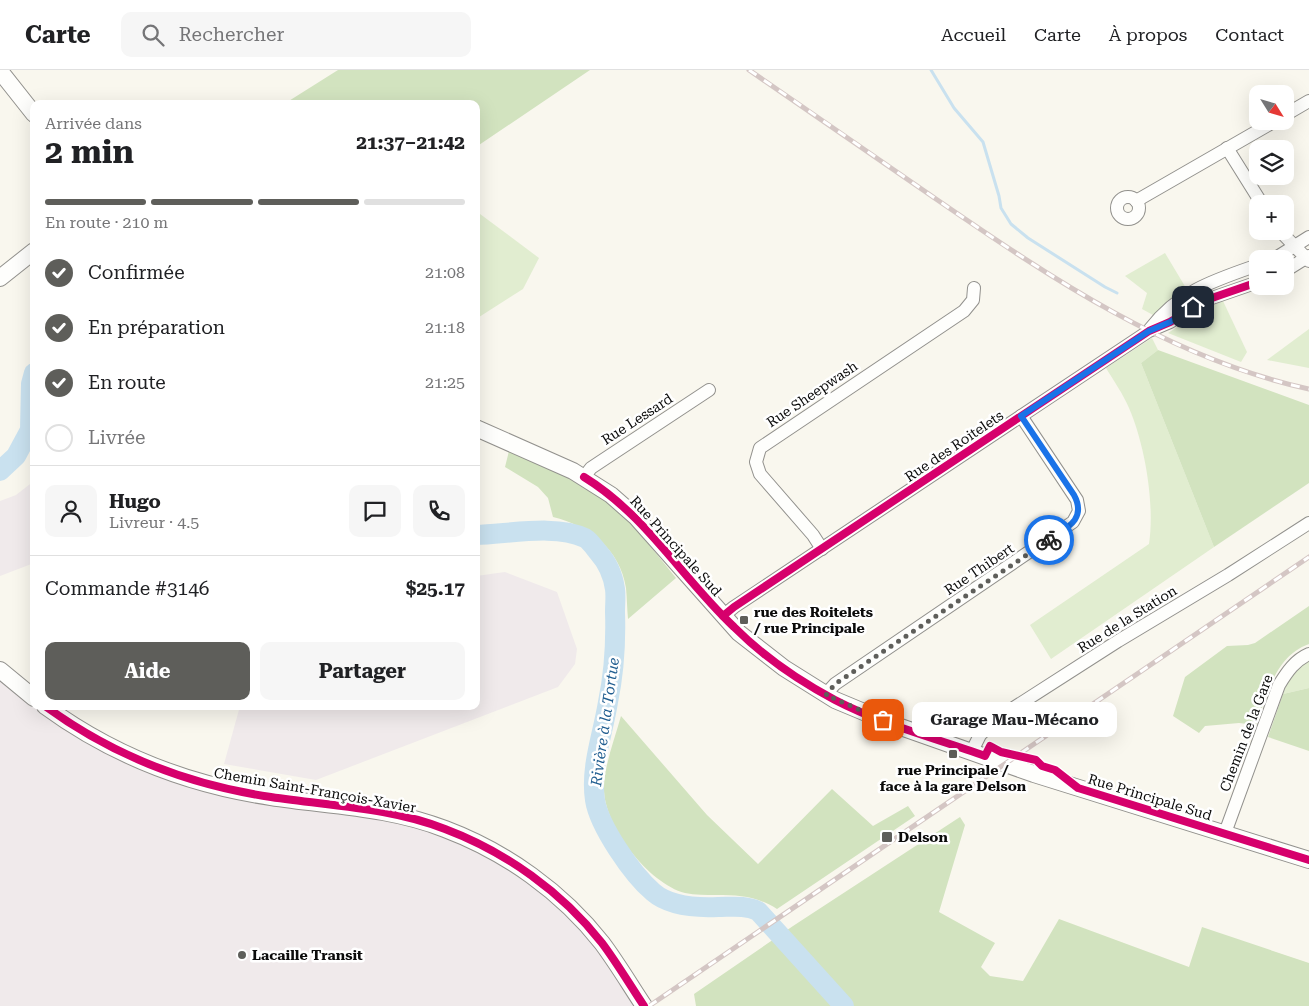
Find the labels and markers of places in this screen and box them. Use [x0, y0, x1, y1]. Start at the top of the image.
pin [1172, 286, 1214, 328]
place label: rue des Roitelets / rue Principale [753, 604, 873, 636]
marker: rue des Roitelets / rue Principale [738, 614, 750, 626]
pin [862, 699, 904, 741]
callout: Garage Mau-Mécano [913, 702, 1118, 738]
marker: rue Principale / face à la gare Delson [947, 748, 959, 760]
place label: rue Principale / face à la gare Delson [880, 762, 1027, 794]
place label: Delson [898, 829, 948, 845]
marker: Delson [880, 830, 894, 844]
place label: Lacaille Transit [252, 947, 363, 963]
marker: Lacaille Transit [236, 949, 248, 961]

